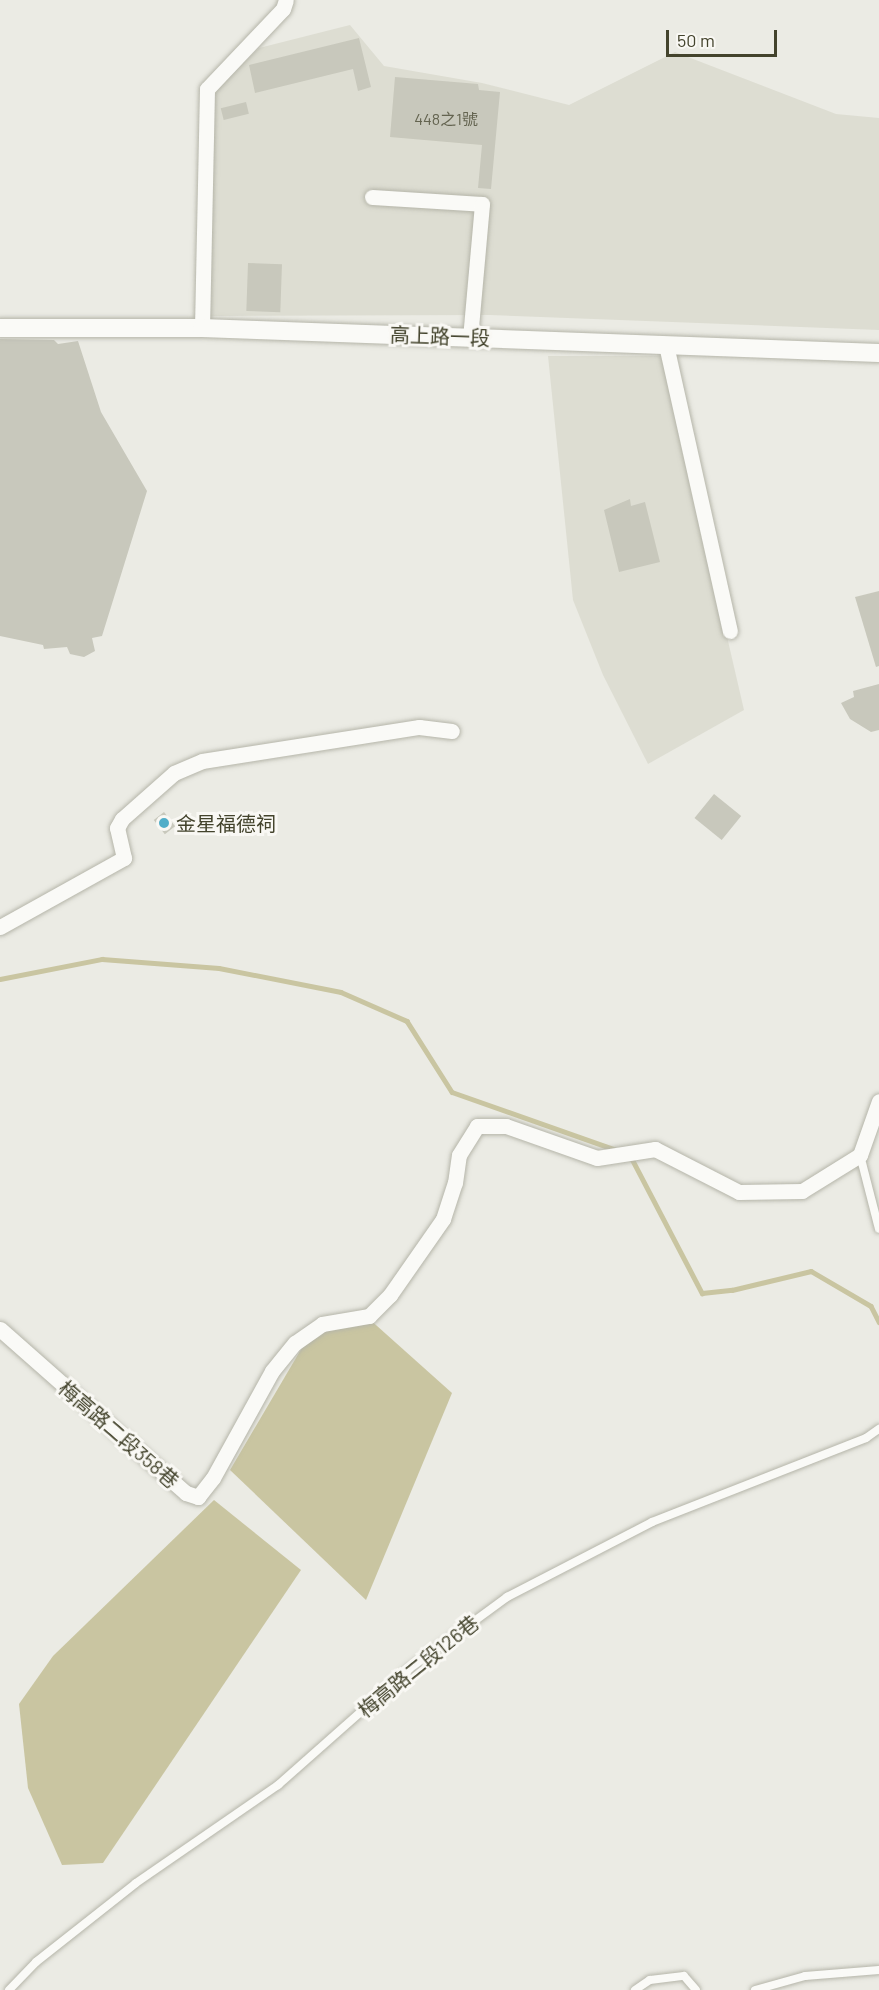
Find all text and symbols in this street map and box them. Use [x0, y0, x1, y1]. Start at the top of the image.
scale bar [669, 18, 780, 56]
text: 50 m [677, 29, 715, 51]
house number: 448之1號 [414, 109, 478, 129]
street label: 高上路一段 [390, 322, 490, 350]
place label: 金星福德祠 [176, 811, 276, 835]
marker: 金星福德祠 [157, 816, 171, 830]
street label: 梅高路二段358巷 [54, 1375, 184, 1493]
street label: 梅高路二段126巷 [353, 1610, 483, 1722]

